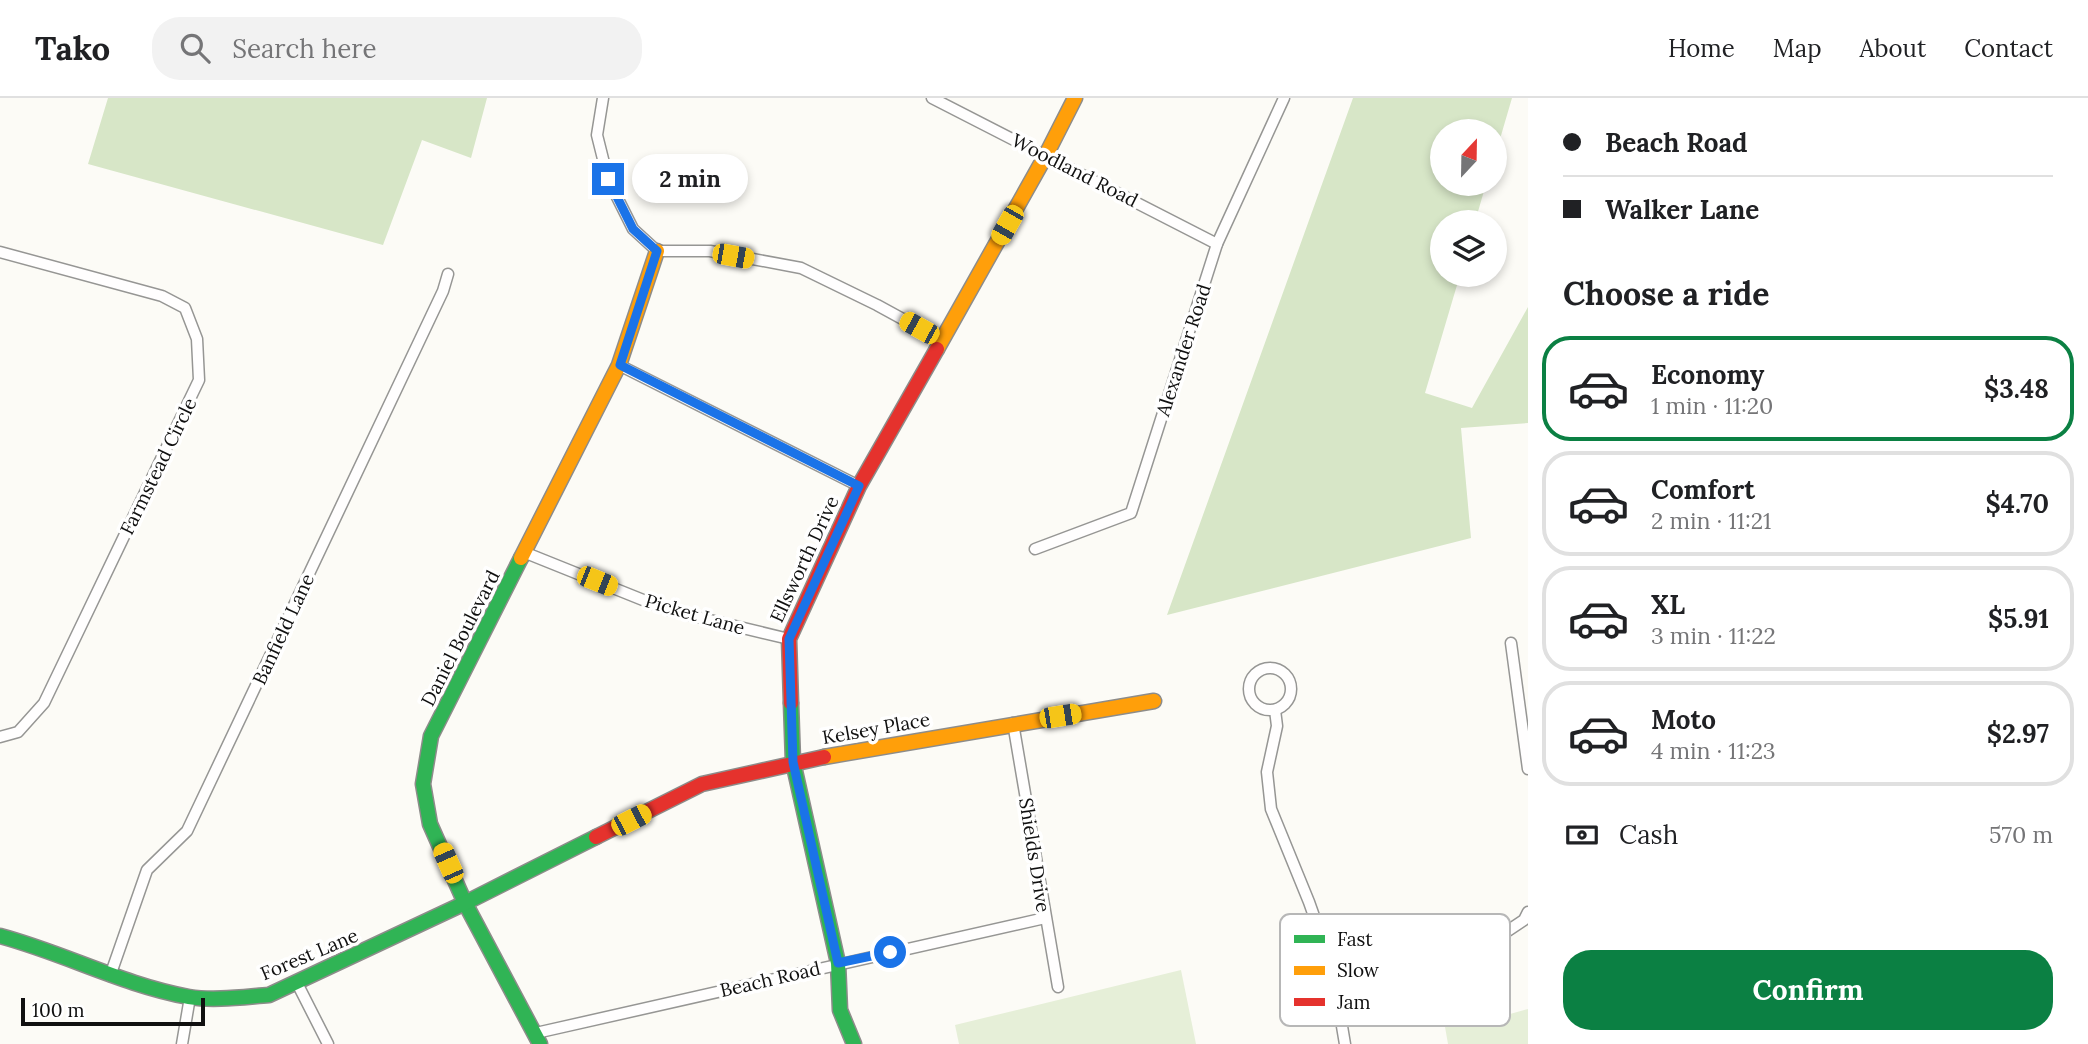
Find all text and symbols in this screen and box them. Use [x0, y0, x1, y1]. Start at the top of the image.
search box [152, 17, 642, 80]
text: Tako [35, 27, 110, 69]
icon: search [176, 29, 214, 67]
text: Search here [232, 32, 377, 65]
text: Home [1668, 33, 1735, 64]
text: Map [1773, 33, 1822, 64]
text: About [1860, 33, 1926, 64]
text: Contact [1964, 33, 2053, 64]
north arrow [1430, 119, 1507, 196]
map controls [1430, 119, 1507, 287]
text: Beach Road [1605, 126, 1748, 159]
street label: Woodland Road [1008, 128, 1142, 212]
callout: 2 min [632, 154, 748, 204]
route end [592, 163, 624, 195]
text: 2 min [659, 164, 721, 193]
text: Walker Lane [1605, 193, 1759, 226]
car [988, 202, 1027, 248]
button: layers [1430, 210, 1507, 287]
car [711, 242, 756, 270]
text: Choose a ride [1563, 273, 1770, 314]
street label: Alexander Road [1150, 281, 1216, 420]
car [896, 309, 943, 347]
icon: car [1567, 357, 1630, 420]
text: Economy [1651, 358, 1764, 391]
text: $3.48 [1984, 372, 2049, 405]
text: 1 min · 11:20 [1651, 391, 1773, 420]
street label: Farmstead Circle [114, 394, 202, 538]
icon: car [1567, 472, 1630, 535]
text: Comfort [1651, 473, 1755, 506]
text: $4.70 [1985, 487, 2049, 520]
street label: Ellsworth Drive [764, 492, 844, 626]
text: 2 min · 11:21 [1651, 506, 1771, 535]
car [574, 563, 621, 599]
street label: Daniel Boulevard [415, 566, 505, 710]
street label: Banfield Lane [247, 570, 319, 688]
icon: car [1567, 587, 1630, 650]
street label: Picket Lane [642, 588, 748, 640]
text: XL [1651, 588, 1685, 621]
text: $5.91 [1988, 602, 2049, 635]
text: 3 min · 11:22 [1651, 621, 1776, 650]
car [1038, 702, 1083, 730]
icon: car [1567, 702, 1630, 765]
text: Moto [1651, 703, 1716, 736]
street label: Kelsey Place [820, 707, 932, 749]
text: $2.97 [1987, 717, 2049, 750]
text: 4 min · 11:23 [1651, 736, 1776, 765]
street label: Shields Drive [1014, 796, 1056, 914]
car [608, 801, 655, 839]
icon: cash [1563, 816, 1601, 854]
text: Cash [1619, 818, 1678, 851]
text: 570 m [1989, 820, 2053, 849]
car [430, 840, 467, 886]
legend [1280, 914, 1510, 1026]
street label: Forest Lane [257, 923, 361, 985]
text: Fast [1337, 927, 1373, 951]
route start [874, 936, 906, 968]
button: Confirm [1563, 950, 2053, 1030]
street label: Beach Road [717, 956, 823, 1002]
text: Slow [1337, 958, 1380, 982]
text: Jam [1336, 990, 1371, 1014]
scale bar [21, 995, 205, 1027]
text: 100 m [32, 998, 85, 1022]

